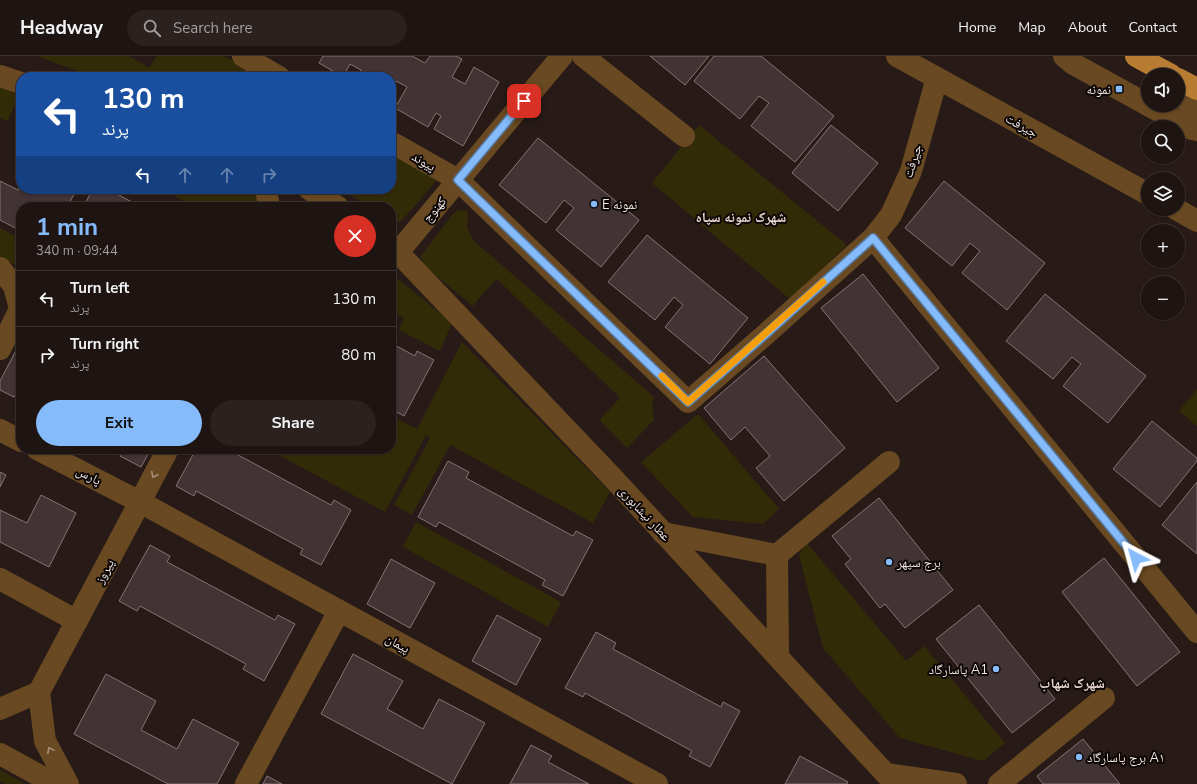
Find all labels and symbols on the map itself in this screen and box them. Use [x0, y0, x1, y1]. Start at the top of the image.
place label: نمونه [1087, 81, 1111, 99]
pin [507, 84, 541, 118]
marker: نمونه [1114, 84, 1124, 94]
street label: جيرفت [1002, 110, 1041, 142]
street label: جیرفت [899, 142, 927, 180]
street label: پیوند [408, 148, 439, 176]
street label: كهنوج [419, 192, 451, 226]
place label: E نمونه [602, 196, 637, 214]
marker: E نمونه [589, 199, 599, 209]
district label: شهرک نمونه سپاه [696, 208, 786, 227]
street label: پارس [73, 462, 104, 490]
one-way arrow [151, 471, 159, 479]
street label: عطار نیشابوری [614, 482, 675, 545]
position arrow [1115, 537, 1157, 579]
place label: برج سپهر [896, 554, 941, 572]
street label: پیروز [90, 556, 119, 588]
marker: برج سپهر [884, 557, 894, 567]
street label: پیمان [382, 630, 413, 658]
place label: پاسارگاد A1 [929, 661, 988, 679]
marker: پاسارگاد A1 [991, 664, 1001, 674]
district label: شهرک شهاب [1039, 674, 1105, 693]
one-way arrow [47, 746, 54, 754]
place label: برج پاسارگاد A۱ [1087, 749, 1165, 767]
marker: برج پاسارگاد A۱ [1074, 752, 1084, 762]

